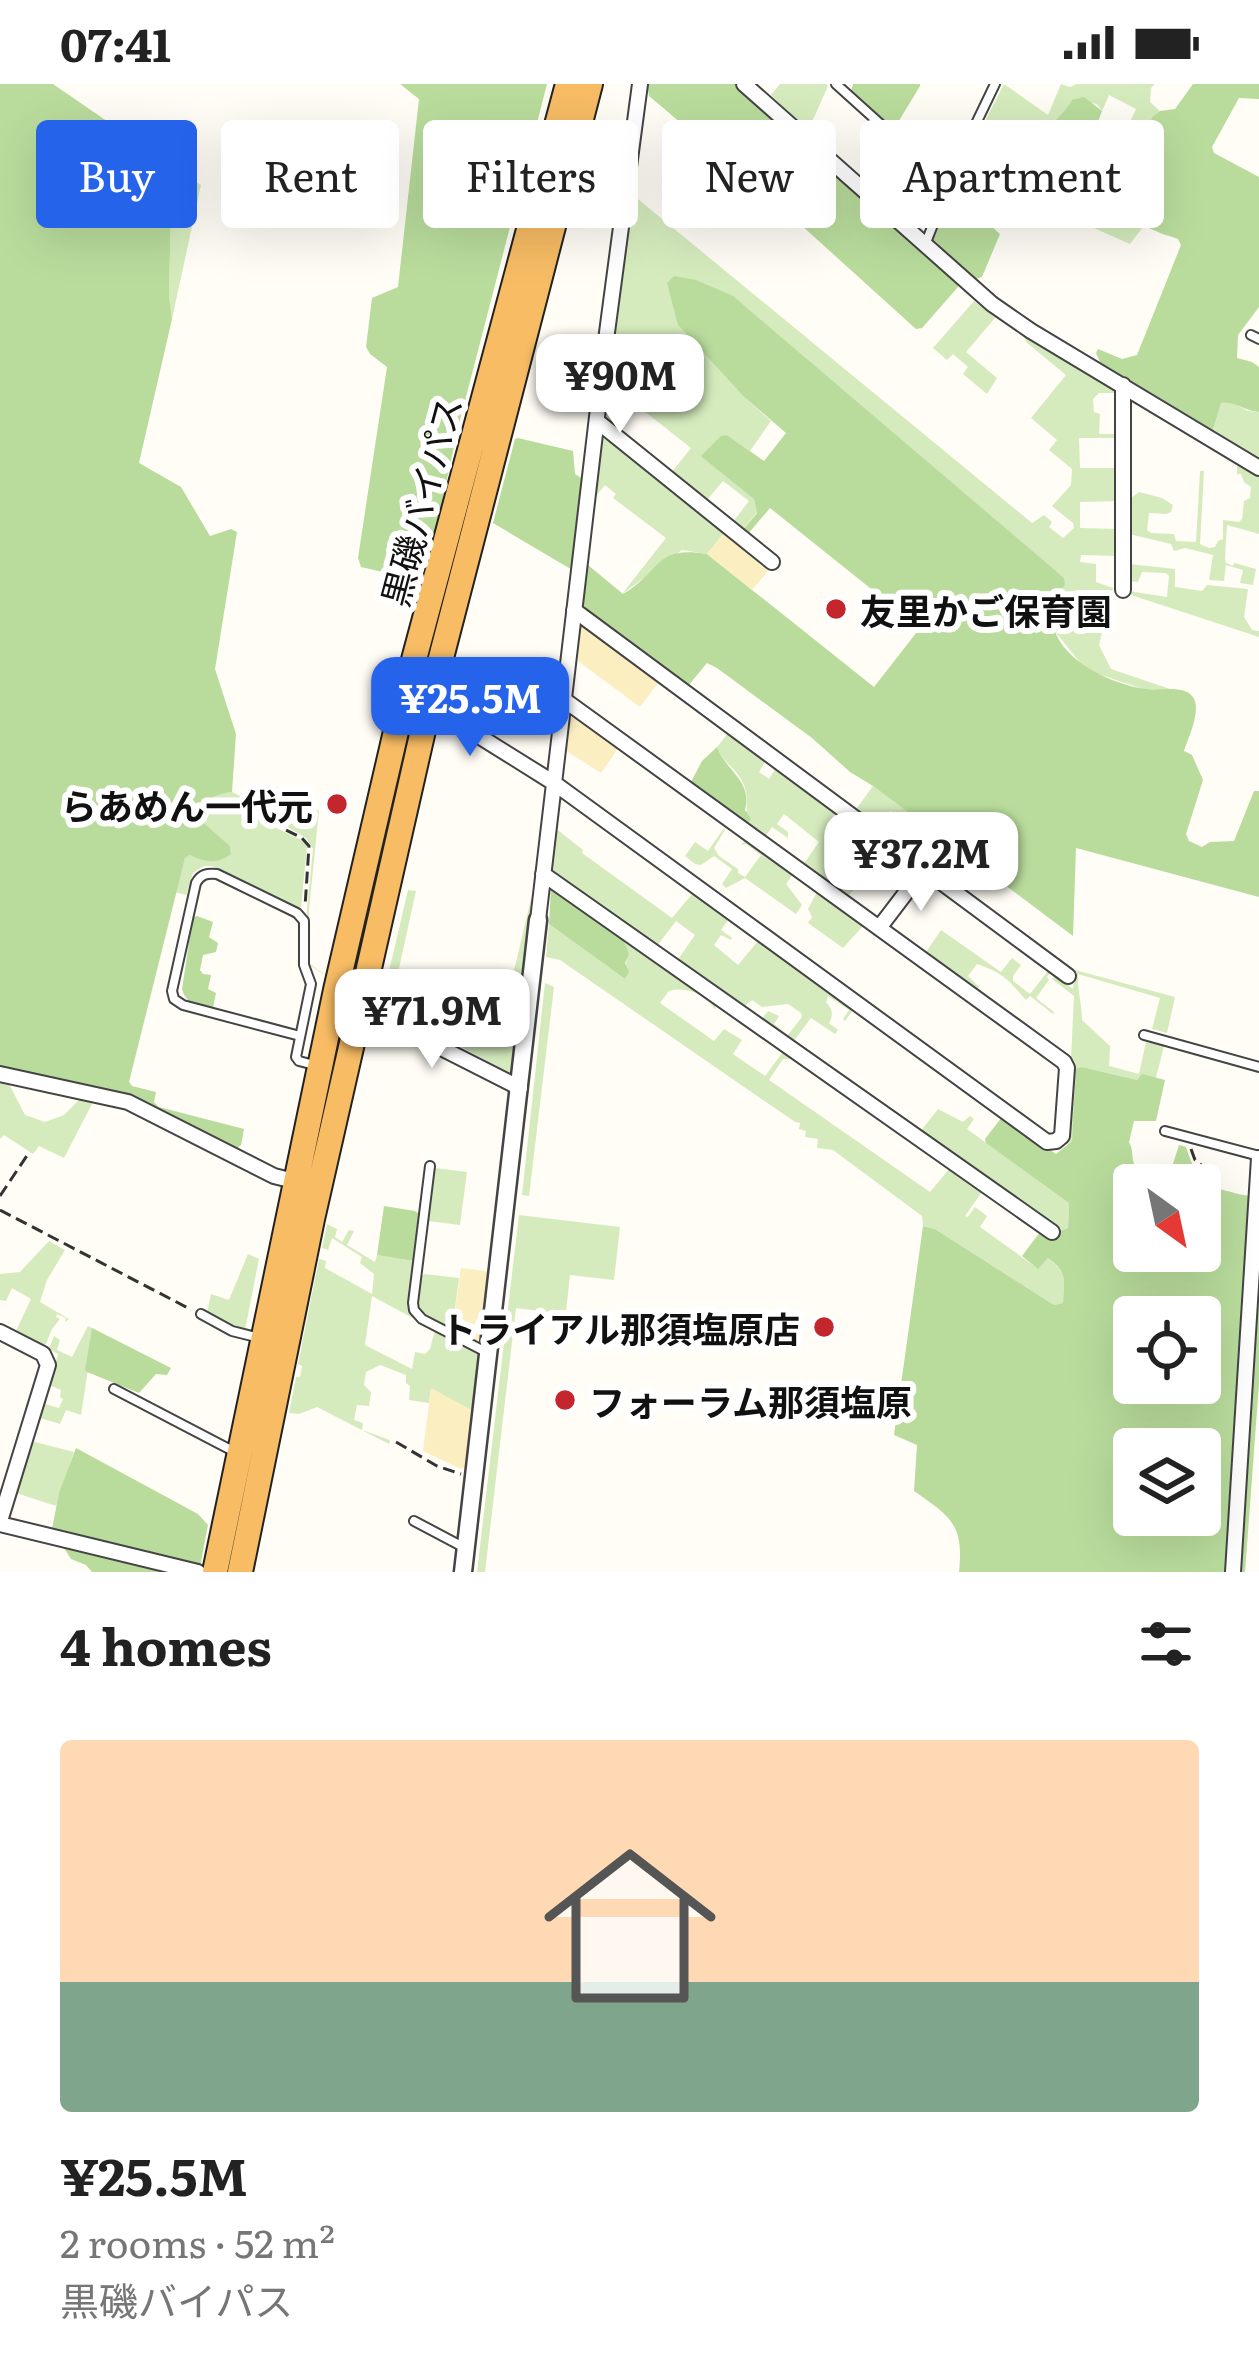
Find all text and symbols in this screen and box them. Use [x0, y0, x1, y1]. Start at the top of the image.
text: 07:41 [60, 9, 171, 76]
chip: Buy [36, 120, 197, 228]
chip: Rent [221, 120, 399, 228]
chip: Filters [423, 120, 638, 228]
chip: New [662, 120, 836, 228]
chip: Apartment [860, 120, 1164, 228]
pin: ¥90M [549, 334, 691, 436]
text: ¥90M [563, 344, 677, 402]
street label: 黒磯バイパス [367, 390, 473, 612]
place label: 友里かご保育園 [860, 583, 1112, 636]
marker: 友里かご保育園 [823, 596, 849, 622]
pin: ¥25.5M [372, 657, 568, 759]
text: ¥25.5M [398, 667, 542, 725]
place label: らあめん一代元 [61, 778, 313, 831]
marker: らあめん一代元 [324, 791, 350, 817]
pin: ¥37.2M [823, 812, 1019, 914]
text: ¥37.2M [851, 822, 991, 880]
pin: ¥71.9M [334, 969, 530, 1071]
text: ¥71.9M [362, 979, 502, 1037]
north arrow [1113, 1164, 1221, 1272]
map controls [1113, 1164, 1221, 1536]
button: locate [1113, 1296, 1221, 1404]
place label: トライアル那須塩原店 [440, 1301, 800, 1354]
marker: トライアル那須塩原店 [811, 1314, 837, 1340]
place label: フォーラム那須塩原 [589, 1374, 912, 1427]
marker: フォーラム那須塩原 [552, 1387, 578, 1413]
button: layers [1113, 1428, 1221, 1536]
text: 4 homes [60, 1606, 272, 1682]
icon: filters [1133, 1611, 1199, 1677]
icon: home [522, 1818, 738, 2034]
text: ¥25.5M [60, 2136, 248, 2212]
text: 2 rooms · 52 m² [60, 2212, 335, 2270]
text: 黒磯バイパス [60, 2270, 293, 2328]

